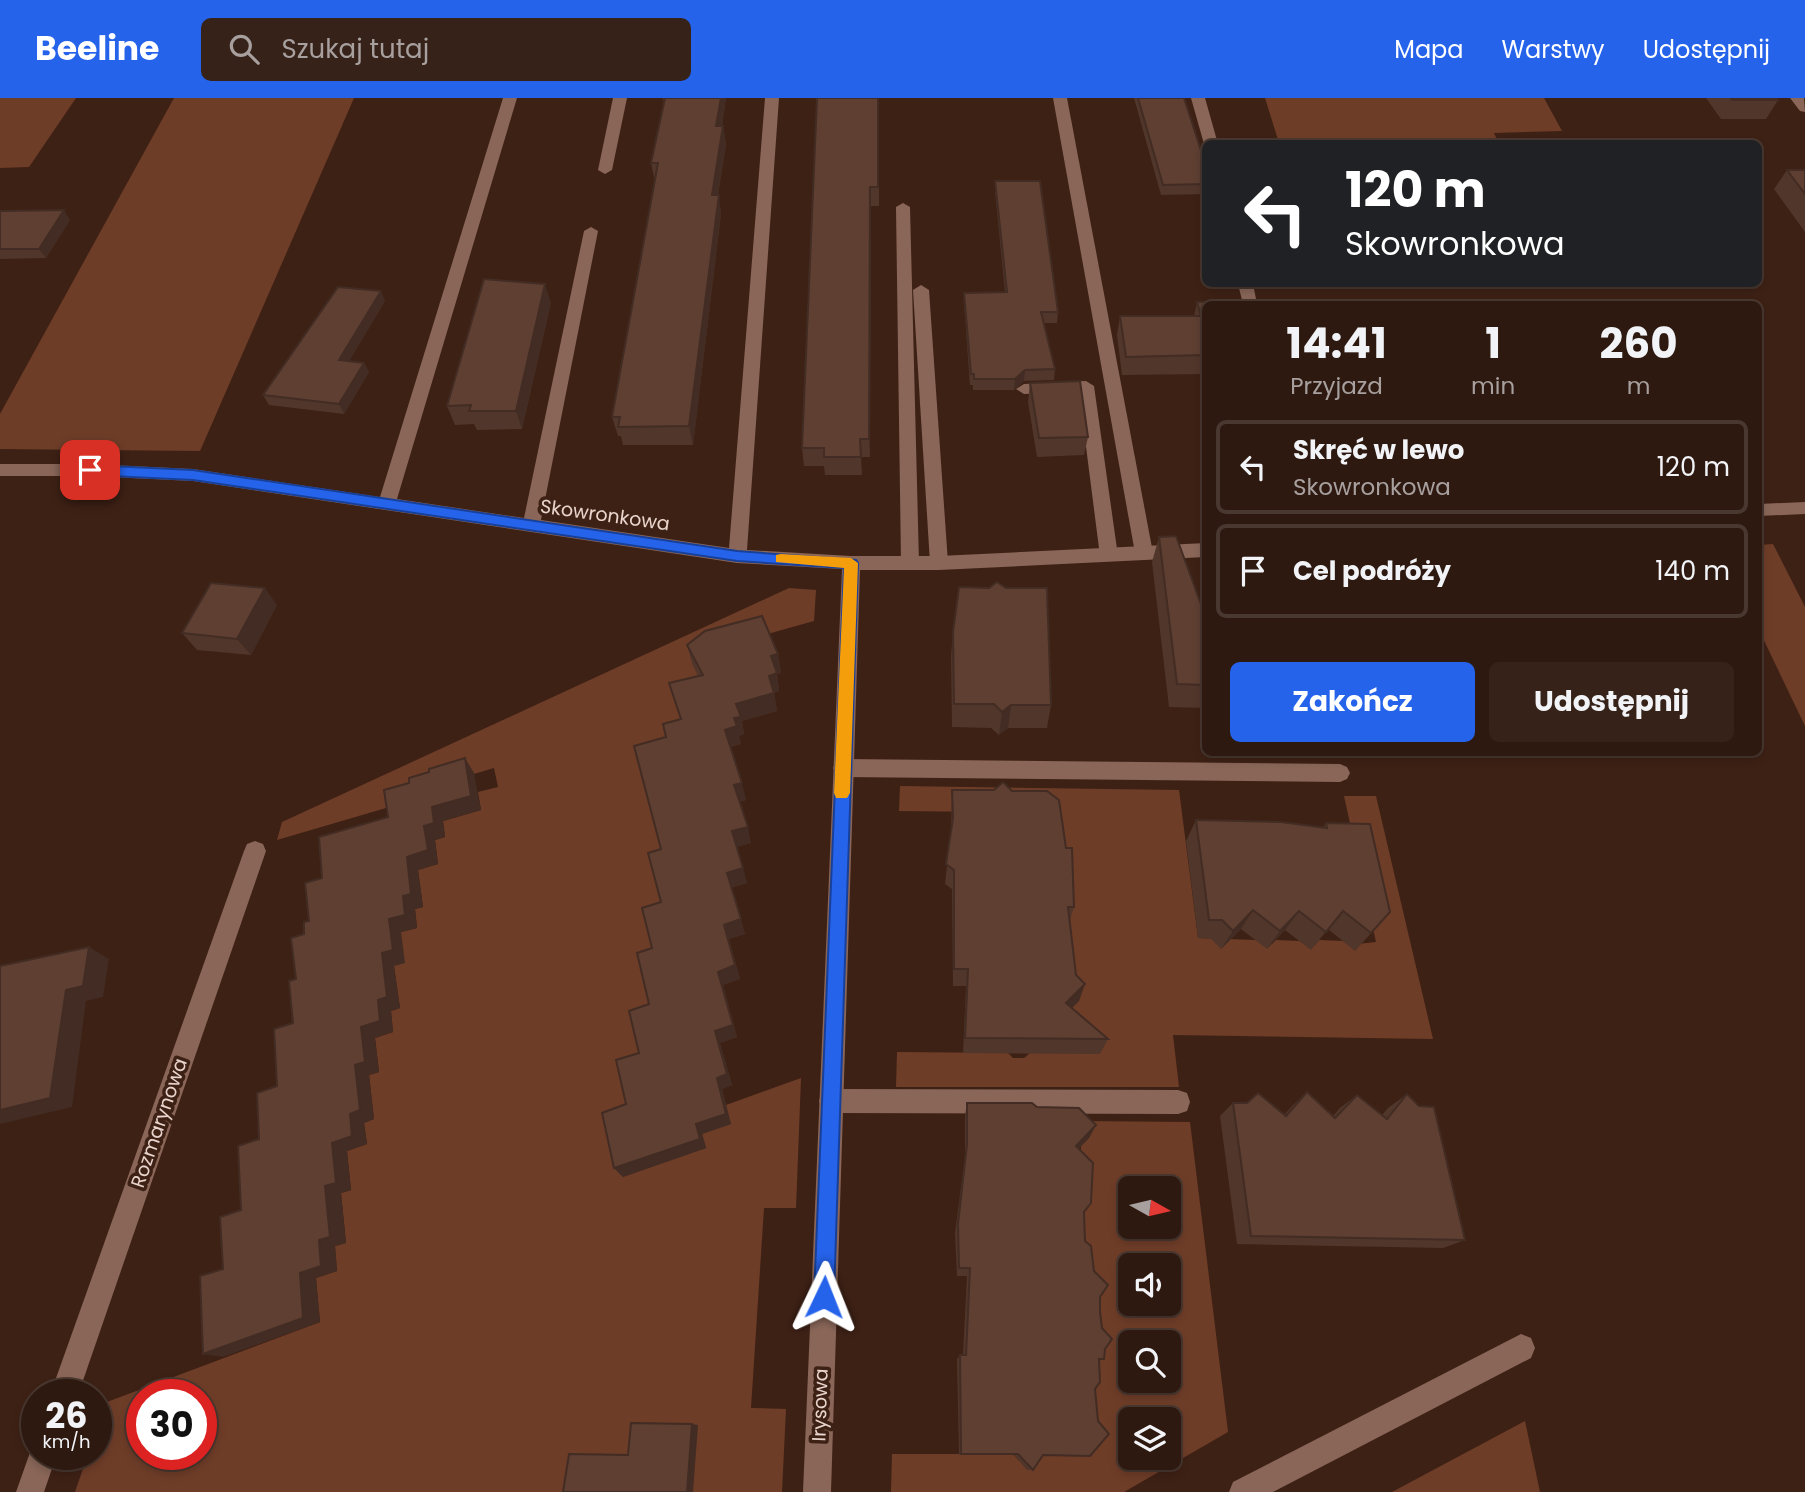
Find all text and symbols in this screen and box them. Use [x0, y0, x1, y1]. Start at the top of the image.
search box [201, 18, 691, 81]
text: Beeline [35, 25, 159, 72]
icon: search [225, 30, 263, 68]
text: Szukaj tutaj [281, 31, 429, 67]
text: Mapa [1394, 33, 1464, 66]
text: Warstwy [1502, 33, 1605, 66]
text: Udostępnij [1643, 33, 1770, 66]
text: 120 m [1345, 156, 1486, 224]
icon: left [1230, 168, 1321, 259]
text: Skowronkowa [1345, 221, 1565, 266]
text: 14:41 [1286, 314, 1387, 373]
text: 1 [1485, 314, 1501, 373]
text: 260 [1600, 314, 1678, 373]
text: Przyjazd [1290, 370, 1383, 402]
text: min [1471, 370, 1515, 402]
text: m [1627, 370, 1650, 402]
text: Skręć w lewo [1293, 432, 1464, 468]
pin [60, 440, 120, 500]
icon: left [1234, 448, 1272, 486]
text: 120 m [1657, 449, 1730, 485]
icon: arrive [71, 451, 109, 489]
text: Skowronkowa [1293, 471, 1451, 503]
street label: Skowronkowa [539, 493, 671, 537]
icon: arrive [1234, 552, 1272, 590]
text: Cel podróży [1293, 553, 1451, 589]
text: 140 m [1655, 553, 1730, 589]
button: Zakończ [1230, 662, 1475, 742]
button: Udostępnij [1489, 662, 1734, 742]
street label: Rozmarynowa [124, 1055, 194, 1191]
north arrow [1118, 1176, 1181, 1239]
map controls [1118, 1176, 1181, 1470]
button: sound [1118, 1253, 1181, 1316]
position arrow [787, 1260, 861, 1334]
button: search [1118, 1330, 1181, 1393]
street label: Irysowa [805, 1368, 835, 1442]
speed limit sign: 30 [126, 1379, 217, 1470]
text: 26 [45, 1391, 88, 1440]
button: layers [1118, 1407, 1181, 1470]
text: km/h [43, 1429, 90, 1454]

